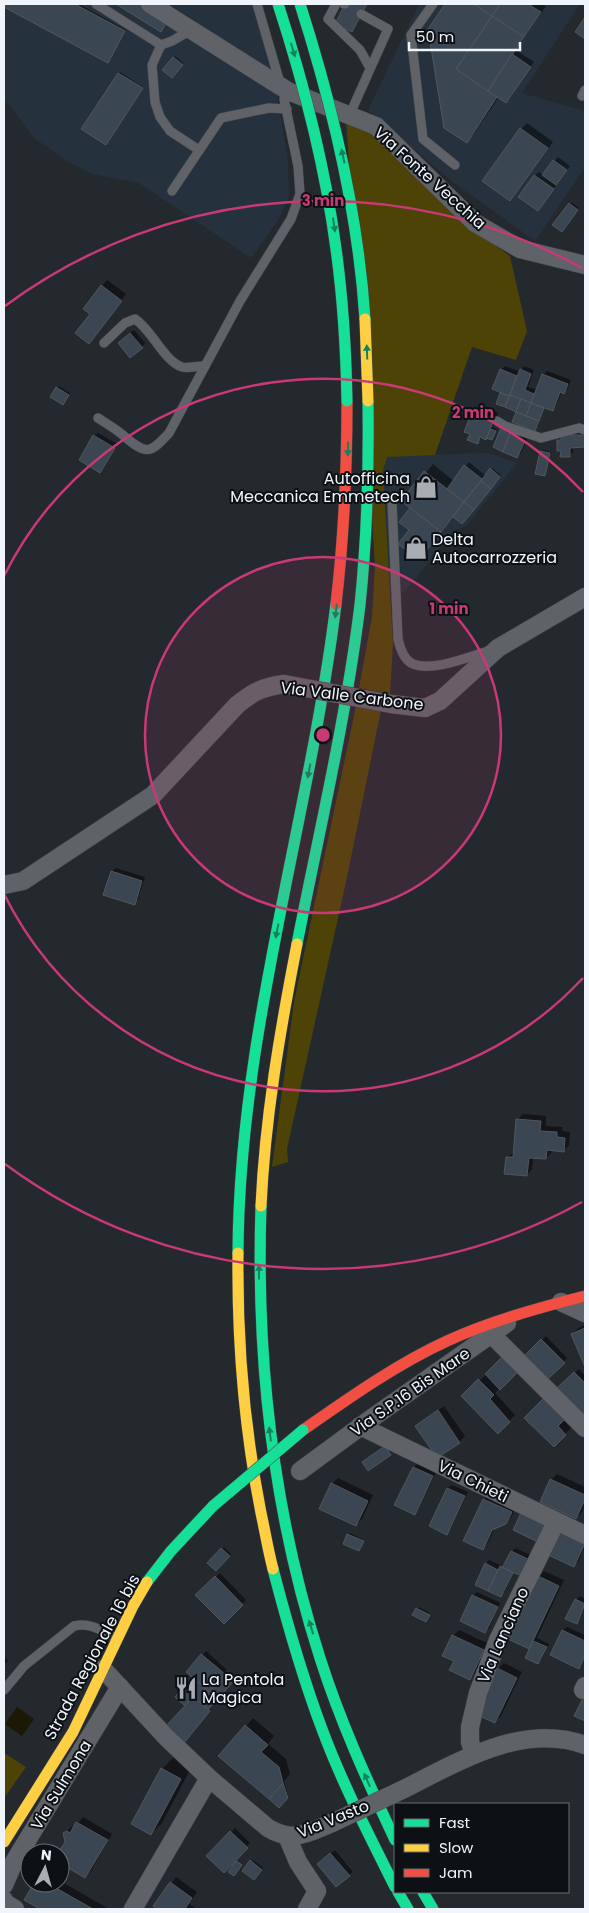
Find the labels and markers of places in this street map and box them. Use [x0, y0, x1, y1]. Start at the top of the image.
place label: Autofficina Meccanica Emmetech [230, 467, 410, 508]
shop icon: Autofficina Meccanica Emmetech [413, 474, 439, 500]
place label: Delta Autocarrozzeria [432, 528, 557, 569]
shop icon: Delta Autocarrozzeria [403, 535, 429, 561]
centre of rings [314, 726, 332, 744]
place label: La Pentola Magica [202, 1668, 284, 1709]
restaurant icon: La Pentola Magica [173, 1675, 199, 1701]

